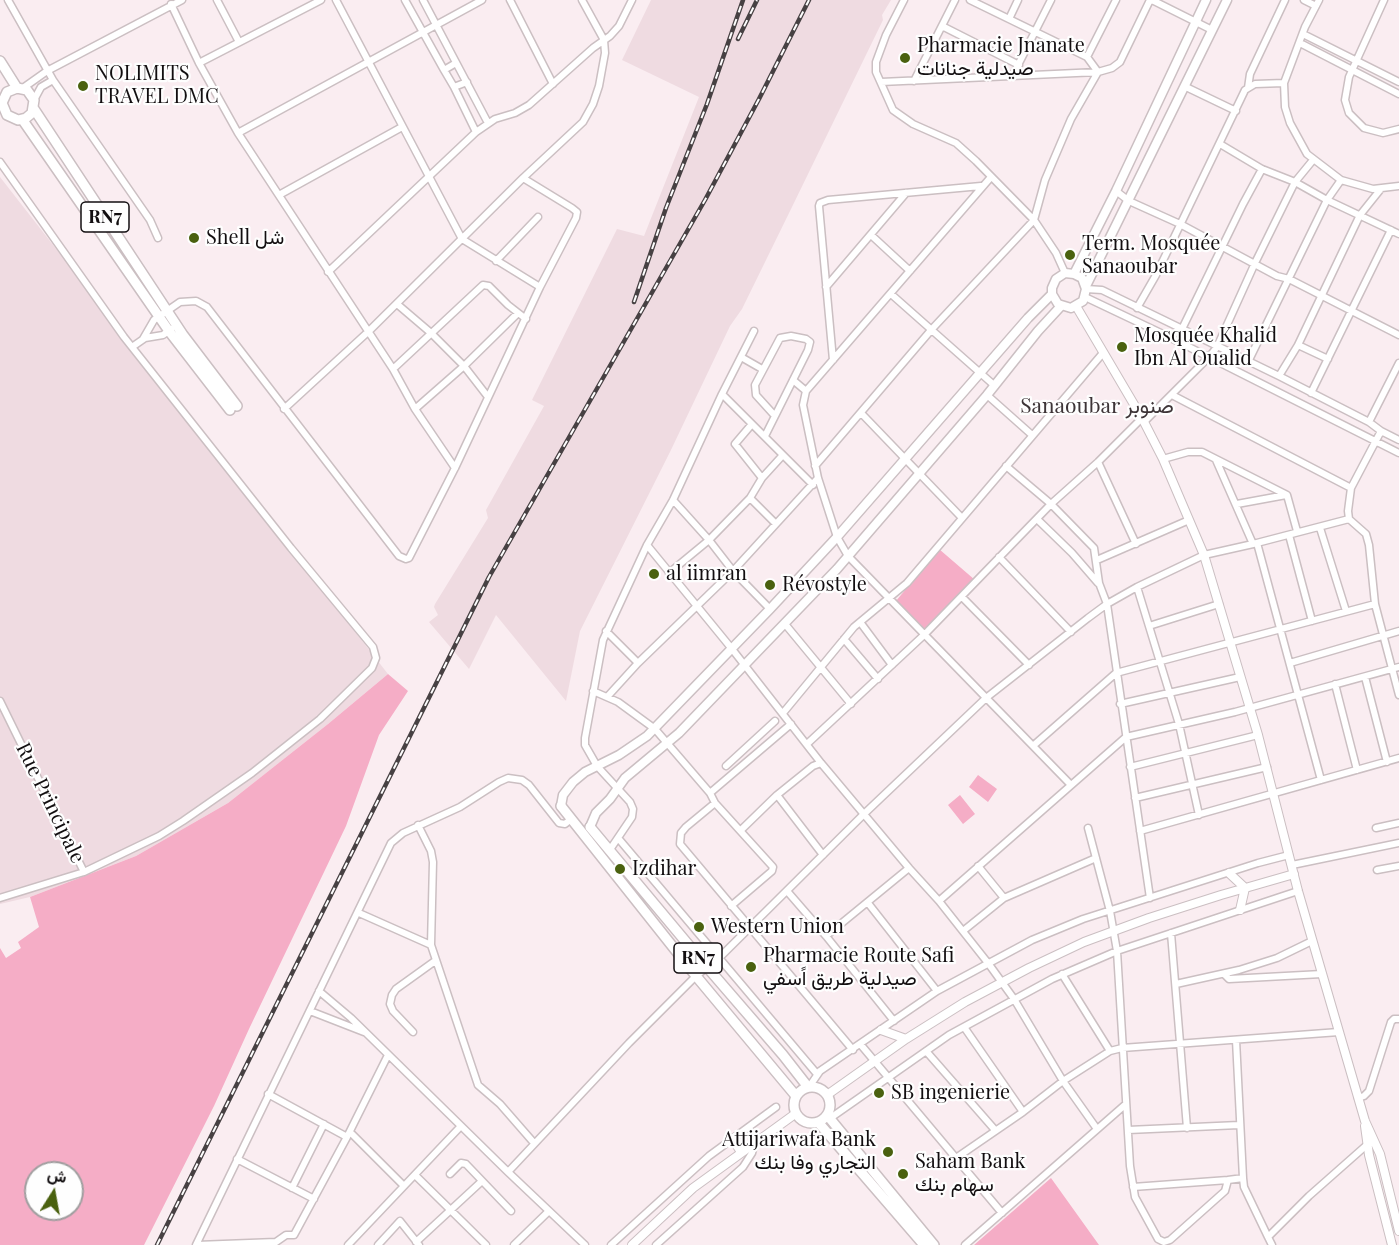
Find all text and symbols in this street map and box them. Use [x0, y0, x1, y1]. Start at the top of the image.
place label: Pharmacie Jnanate صيدلية جنانات [917, 34, 1085, 81]
marker: Pharmacie Jnanate صيدلية جنانات [898, 51, 912, 65]
place label: NOLIMITS TRAVEL DMC [95, 62, 219, 109]
marker: NOLIMITS TRAVEL DMC [76, 79, 90, 93]
road number: RN7 [81, 202, 129, 232]
place label: Shell شل [206, 226, 284, 250]
marker: Shell شل [187, 231, 201, 245]
place label: Term. Mosquée Sanaoubar [1082, 232, 1220, 279]
marker: Term. Mosquée Sanaoubar [1063, 248, 1077, 262]
place label: Mosquée Khalid Ibn Al Oualid [1134, 324, 1277, 371]
marker: Mosquée Khalid Ibn Al Oualid [1115, 340, 1129, 354]
district label: Sanaoubar صنوبر [1020, 393, 1174, 419]
place label: al iimran [666, 562, 747, 586]
marker: al iimran [647, 567, 661, 581]
place label: Révostyle [782, 573, 867, 597]
marker: Révostyle [763, 578, 777, 592]
street label: Rue Principale [11, 739, 89, 867]
place label: Izdihar [632, 857, 696, 881]
marker: Izdihar [613, 862, 627, 876]
place label: Western Union [711, 915, 844, 939]
marker: Western Union [692, 920, 706, 934]
road number: RN7 [674, 943, 722, 973]
place label: Pharmacie Route Safi صيدلية طريق اًسفي [763, 944, 954, 991]
marker: Pharmacie Route Safi صيدلية طريق اًسفي [744, 960, 758, 974]
place label: SB ingenierie [891, 1081, 1010, 1105]
marker: SB ingenierie [872, 1086, 886, 1100]
place label: Attijariwafa Bank التجاري وفا بنك [722, 1128, 876, 1175]
marker: Attijariwafa Bank التجاري وفا بنك [881, 1145, 895, 1159]
place label: Saham Bank سهام بنك [915, 1150, 1026, 1197]
north arrow [24, 1161, 84, 1221]
text: ش [46, 1163, 69, 1187]
marker: Saham Bank سهام بنك [896, 1167, 910, 1181]

